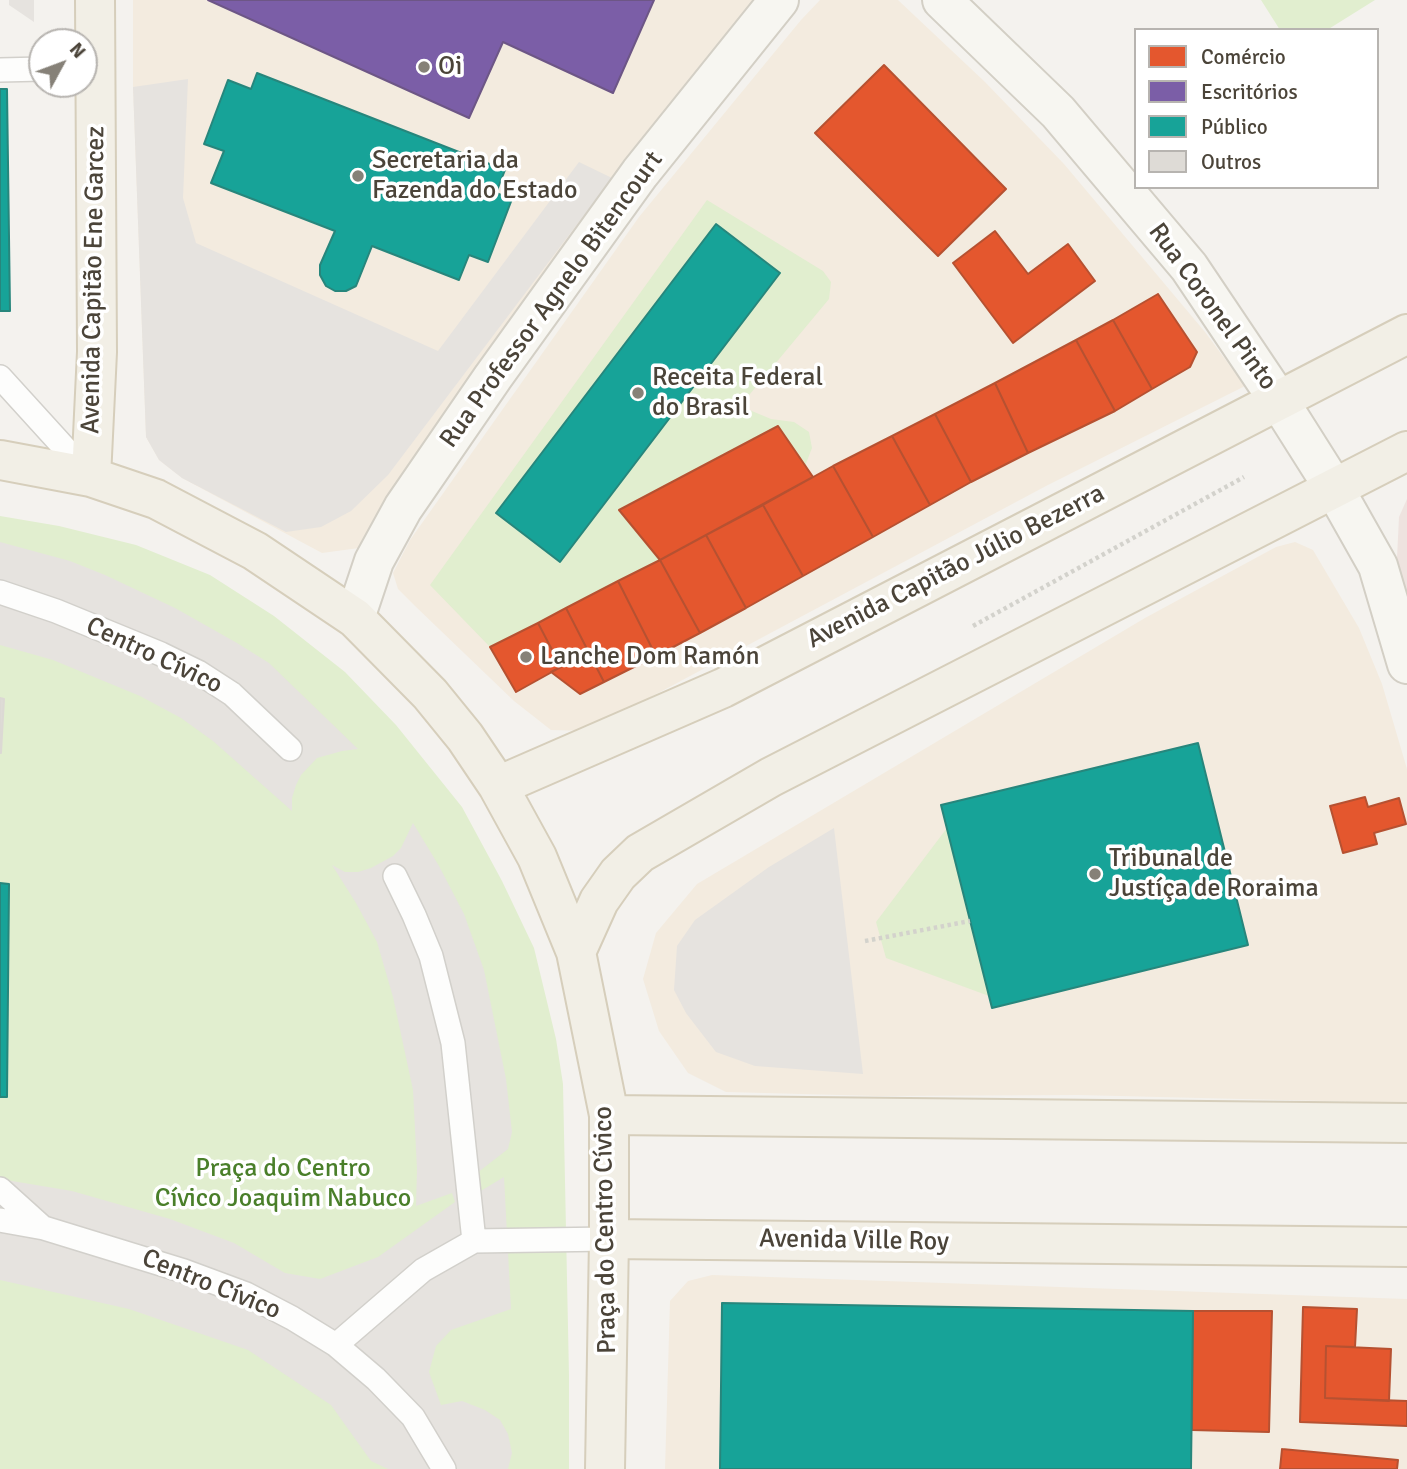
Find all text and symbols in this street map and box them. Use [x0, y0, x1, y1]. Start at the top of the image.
north arrow [28, 28, 98, 98]
legend [1134, 28, 1379, 189]
text: N [64, 38, 91, 63]
text: Comércio [1201, 44, 1286, 70]
place label: Oi [438, 51, 462, 83]
marker: Oi [416, 59, 432, 75]
text: Escritórios [1201, 79, 1298, 105]
text: Público [1201, 114, 1268, 140]
street label: Avenida Capitão Ene Garcez [76, 126, 112, 434]
place label: Secretaria da Fazenda do Estado [372, 145, 578, 206]
street label: Rua Professor Agnelo Bitencourt [434, 146, 670, 454]
text: Outros [1201, 149, 1261, 175]
marker: Secretaria da Fazenda do Estado [350, 168, 366, 184]
street label: Rua Coronel Pinto [1141, 217, 1283, 397]
place label: Receita Federal do Brasil [652, 362, 823, 424]
marker: Receita Federal do Brasil [630, 385, 646, 401]
street label: Avenida Capitão Júlio Bezerra [802, 478, 1110, 656]
street label: Centro Cívico [81, 611, 227, 701]
place label: Lanche Dom Ramón [540, 641, 760, 673]
marker: Lanche Dom Ramón [518, 649, 534, 665]
place label: Tribunal de Justíça de Roraima [1109, 843, 1319, 904]
marker: Tribunal de Justíça de Roraima [1087, 866, 1103, 882]
street label: Praça do Centro Cívico [588, 1106, 624, 1354]
park label: Praça do Centro Cívico Joaquim Nabuco [155, 1153, 411, 1214]
street label: Avenida Ville Roy [759, 1224, 949, 1258]
street label: Centro Cívico [137, 1243, 285, 1327]

